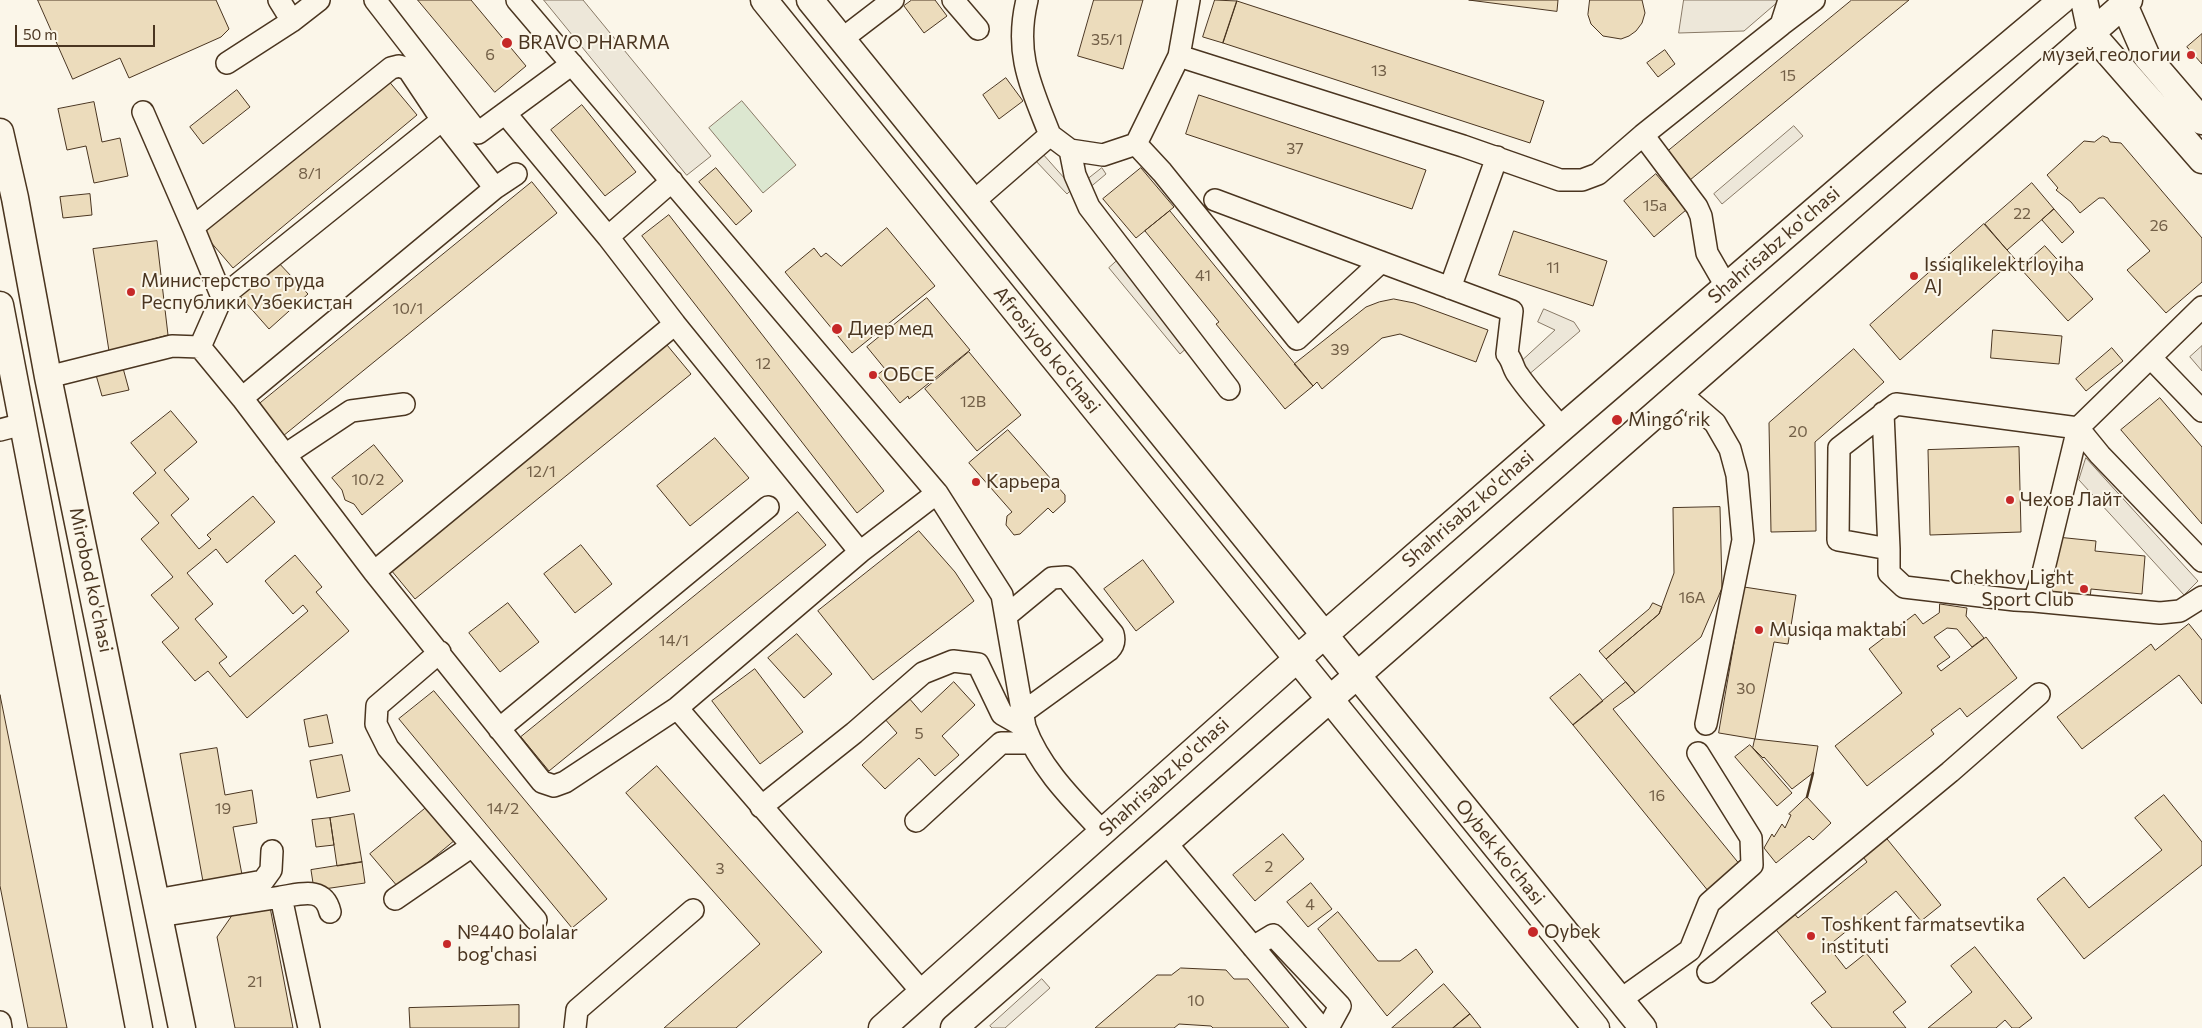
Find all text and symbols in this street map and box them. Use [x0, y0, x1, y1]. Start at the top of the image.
scale bar [18, 15, 158, 47]
text: 50 m [23, 25, 57, 43]
house number: 35/1 [1091, 30, 1123, 50]
place label: BRAVO PHARMA [518, 32, 670, 54]
marker: BRAVO PHARMA [500, 36, 514, 50]
place label: музей геологии [2042, 44, 2181, 66]
house number: 6 [485, 45, 495, 65]
marker: музей геологии [2185, 49, 2197, 61]
house number: 13 [1371, 61, 1387, 81]
house number: 15 [1780, 66, 1796, 86]
house number: 37 [1286, 139, 1304, 159]
house number: 8/1 [298, 164, 322, 184]
street label: Shahrisabz ko'chasi [1703, 182, 1845, 308]
house number: 15a [1643, 196, 1667, 216]
house number: 22 [2013, 204, 2031, 224]
house number: 26 [2150, 216, 2168, 236]
place label: Issiqlikelektrloyiha AJ [1924, 254, 2084, 298]
house number: 11 [1546, 258, 1560, 278]
house number: 41 [1195, 266, 1211, 286]
place label: Министерство труда Республики Узбекистан [141, 270, 353, 314]
marker: Issiqlikelektrloyiha AJ [1908, 270, 1920, 282]
street label: Afrosiyob ko'chasi [989, 282, 1105, 418]
marker: Министерство труда Республики Узбекистан [125, 286, 137, 298]
house number: 10/1 [393, 299, 423, 319]
place label: Диер мед [848, 318, 933, 340]
marker: Диер мед [830, 322, 844, 336]
house number: 39 [1331, 340, 1349, 360]
house number: 12 [755, 354, 771, 374]
place label: ОБСЕ [883, 364, 935, 386]
marker: ОБСЕ [867, 369, 879, 381]
house number: 12B [960, 392, 986, 412]
place label: Mingoʻrik [1628, 409, 1711, 431]
marker: Mingoʻrik [1610, 413, 1624, 427]
house number: 20 [1788, 422, 1808, 442]
street label: Shahrisabz ko'chasi [1397, 446, 1539, 572]
house number: 12/1 [526, 462, 556, 482]
house number: 10/2 [352, 470, 384, 490]
place label: Карьера [986, 471, 1060, 493]
marker: Карьера [970, 476, 982, 488]
place label: Чехов Лайт [2020, 489, 2122, 511]
marker: Чехов Лайт [2004, 494, 2016, 506]
street label: Mirobod ko'chasi [64, 505, 118, 655]
place label: Chekhov Light Sport Club [1950, 567, 2074, 611]
marker: Chekhov Light Sport Club [2078, 583, 2090, 595]
house number: 16A [1678, 588, 1706, 608]
place label: Musiqa maktabi [1769, 619, 1907, 641]
marker: Musiqa maktabi [1753, 624, 1765, 636]
house number: 14/1 [659, 631, 689, 651]
house number: 30 [1736, 679, 1756, 699]
street label: Shahrisabz ko'chasi [1094, 713, 1234, 841]
house number: 5 [914, 724, 924, 744]
house number: 16 [1649, 786, 1665, 806]
street label: Oybek ko'chasi [1450, 795, 1550, 909]
house number: 19 [215, 799, 231, 819]
house number: 14/2 [487, 799, 519, 819]
house number: 2 [1265, 857, 1273, 877]
house number: 3 [715, 859, 725, 879]
house number: 4 [1305, 895, 1315, 915]
place label: Toshkent farmatsevtika instituti [1821, 914, 2025, 958]
place label: Oybek [1544, 921, 1601, 943]
place label: №440 bolalar bog'chasi [457, 922, 578, 966]
marker: Oybek [1526, 925, 1540, 939]
marker: Toshkent farmatsevtika instituti [1805, 930, 1817, 942]
marker: №440 bolalar bog'chasi [441, 938, 453, 950]
house number: 21 [247, 972, 263, 992]
house number: 10 [1187, 991, 1205, 1011]

